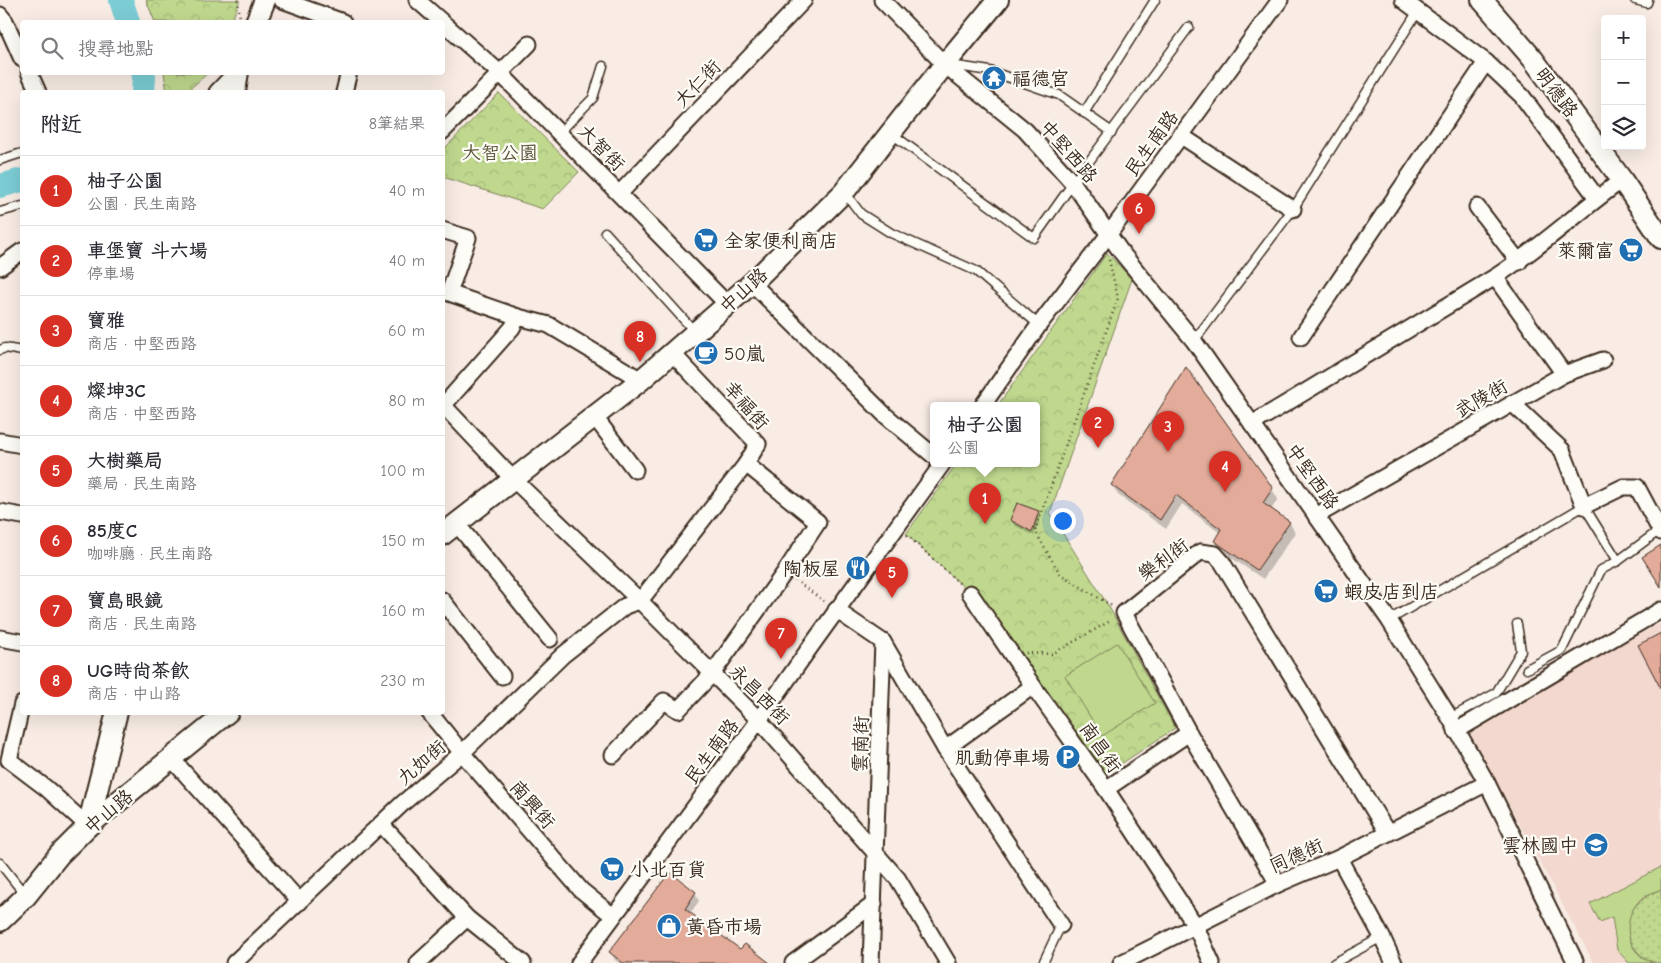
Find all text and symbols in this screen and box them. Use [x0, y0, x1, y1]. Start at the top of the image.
map controls [1601, 15, 1646, 150]
button: + [1601, 15, 1646, 60]
search box [20, 20, 445, 75]
icon: search [38, 34, 66, 62]
text: 搜尋地點 [78, 38, 154, 60]
street label: 大仁街 [670, 56, 725, 112]
button: − [1601, 60, 1646, 105]
street label: 明德路 [1530, 63, 1582, 122]
temple icon: 福德宮 [981, 65, 1007, 91]
place label: 福德宮 [1012, 68, 1069, 90]
button: layers [1601, 105, 1646, 150]
street label: 民生南路 [1121, 106, 1183, 181]
text: 附近 [40, 112, 82, 136]
text: 8筆結果 [369, 115, 425, 133]
street label: 中堅西路 [1035, 116, 1101, 188]
street label: 大智街 [573, 120, 629, 176]
park label: 大智公園 [462, 142, 538, 164]
text: 柚子公園 [87, 170, 163, 192]
text: 1 [53, 182, 59, 200]
text: 40 m [389, 182, 425, 200]
pin: 6 [1123, 193, 1155, 234]
text: 公園 · 民生南路 [87, 195, 197, 213]
supermarket icon: 全家便利商店 [693, 227, 719, 253]
place label: 全家便利商店 [724, 230, 838, 252]
supermarket icon: 萊爾富 [1618, 237, 1644, 263]
text: 車堡寶 斗六場 [87, 240, 208, 262]
place label: 萊爾富 [1557, 240, 1614, 262]
text: 2 [52, 252, 60, 270]
text: 40 m [389, 252, 425, 270]
street label: 中山路 [715, 263, 772, 318]
text: 停車場 [87, 265, 135, 283]
text: 寶雅 [87, 310, 125, 332]
pin: 8 [624, 321, 656, 362]
text: 3 [52, 322, 60, 340]
text: 60 m [388, 322, 425, 340]
text: 商店 · 中堅西路 [87, 335, 197, 353]
cafe icon: 50嵐 [693, 340, 719, 366]
place label: 50嵐 [724, 343, 765, 365]
street label: 武陵街 [1451, 375, 1512, 423]
street label: 幸福街 [719, 377, 773, 434]
text: 燦坤3C [87, 380, 146, 402]
text: 4 [52, 392, 60, 410]
text: 80 m [388, 392, 425, 410]
popup [930, 402, 1040, 467]
text: 商店 · 中堅西路 [87, 405, 197, 423]
pin: 2 [1082, 407, 1114, 448]
pin: 3 [1152, 411, 1184, 452]
text: 柚子公園 [947, 414, 1023, 436]
text: 公園 [947, 439, 979, 457]
street label: 中堅西路 [1281, 439, 1343, 514]
text: 大樹藥局 [87, 450, 163, 472]
pin: 4 [1209, 451, 1241, 492]
text: 5 [52, 462, 60, 480]
text: 100 m [381, 462, 425, 480]
text: 藥局 · 民生南路 [87, 475, 197, 493]
pin: 1 [969, 483, 1001, 524]
your location [1050, 508, 1076, 534]
text: 85度C [87, 520, 137, 542]
text: 6 [52, 532, 60, 550]
text: 150 m [382, 532, 425, 550]
street label: 樂利街 [1134, 534, 1193, 585]
text: 咖啡廳 · 民生南路 [87, 545, 213, 563]
restaurant icon: 陶板屋 [845, 555, 871, 581]
pin: 5 [876, 557, 908, 598]
place label: 陶板屋 [783, 558, 840, 580]
supermarket icon: 蝦皮店到店 [1313, 578, 1339, 604]
place label: 蝦皮店到店 [1344, 581, 1439, 603]
text: 寶島眼鏡 [87, 590, 163, 612]
text: 7 [52, 602, 60, 620]
text: 160 m [382, 602, 425, 620]
text: 商店 · 民生南路 [87, 615, 197, 633]
pin: 7 [765, 618, 797, 659]
text: UG時尚茶飲 [87, 660, 189, 682]
street label: 永昌西街 [725, 660, 794, 729]
text: 8 [52, 672, 60, 690]
text: 230 m [380, 672, 425, 690]
text: 商店 · 中山路 [87, 685, 181, 703]
street label: 民生南路 [680, 715, 743, 789]
street label: 雲南街 [849, 715, 873, 773]
street label: 南昌街 [1075, 718, 1126, 777]
street label: 九如街 [393, 736, 450, 790]
parking icon: 肌動停車場 [1055, 744, 1081, 770]
place label: 肌動停車場 [955, 747, 1050, 769]
street label: 南興街 [505, 776, 559, 833]
street label: 中山路 [80, 785, 138, 839]
school or university icon: 雲林國中 [1583, 832, 1609, 858]
street label: 同德街 [1266, 834, 1327, 878]
place label: 雲林國中 [1502, 835, 1578, 857]
supermarket icon: 小北百貨 [599, 856, 625, 882]
place label: 小北百貨 [630, 859, 706, 881]
shop icon: 黃昏市場 [656, 913, 682, 939]
place label: 黃昏市場 [686, 916, 762, 938]

